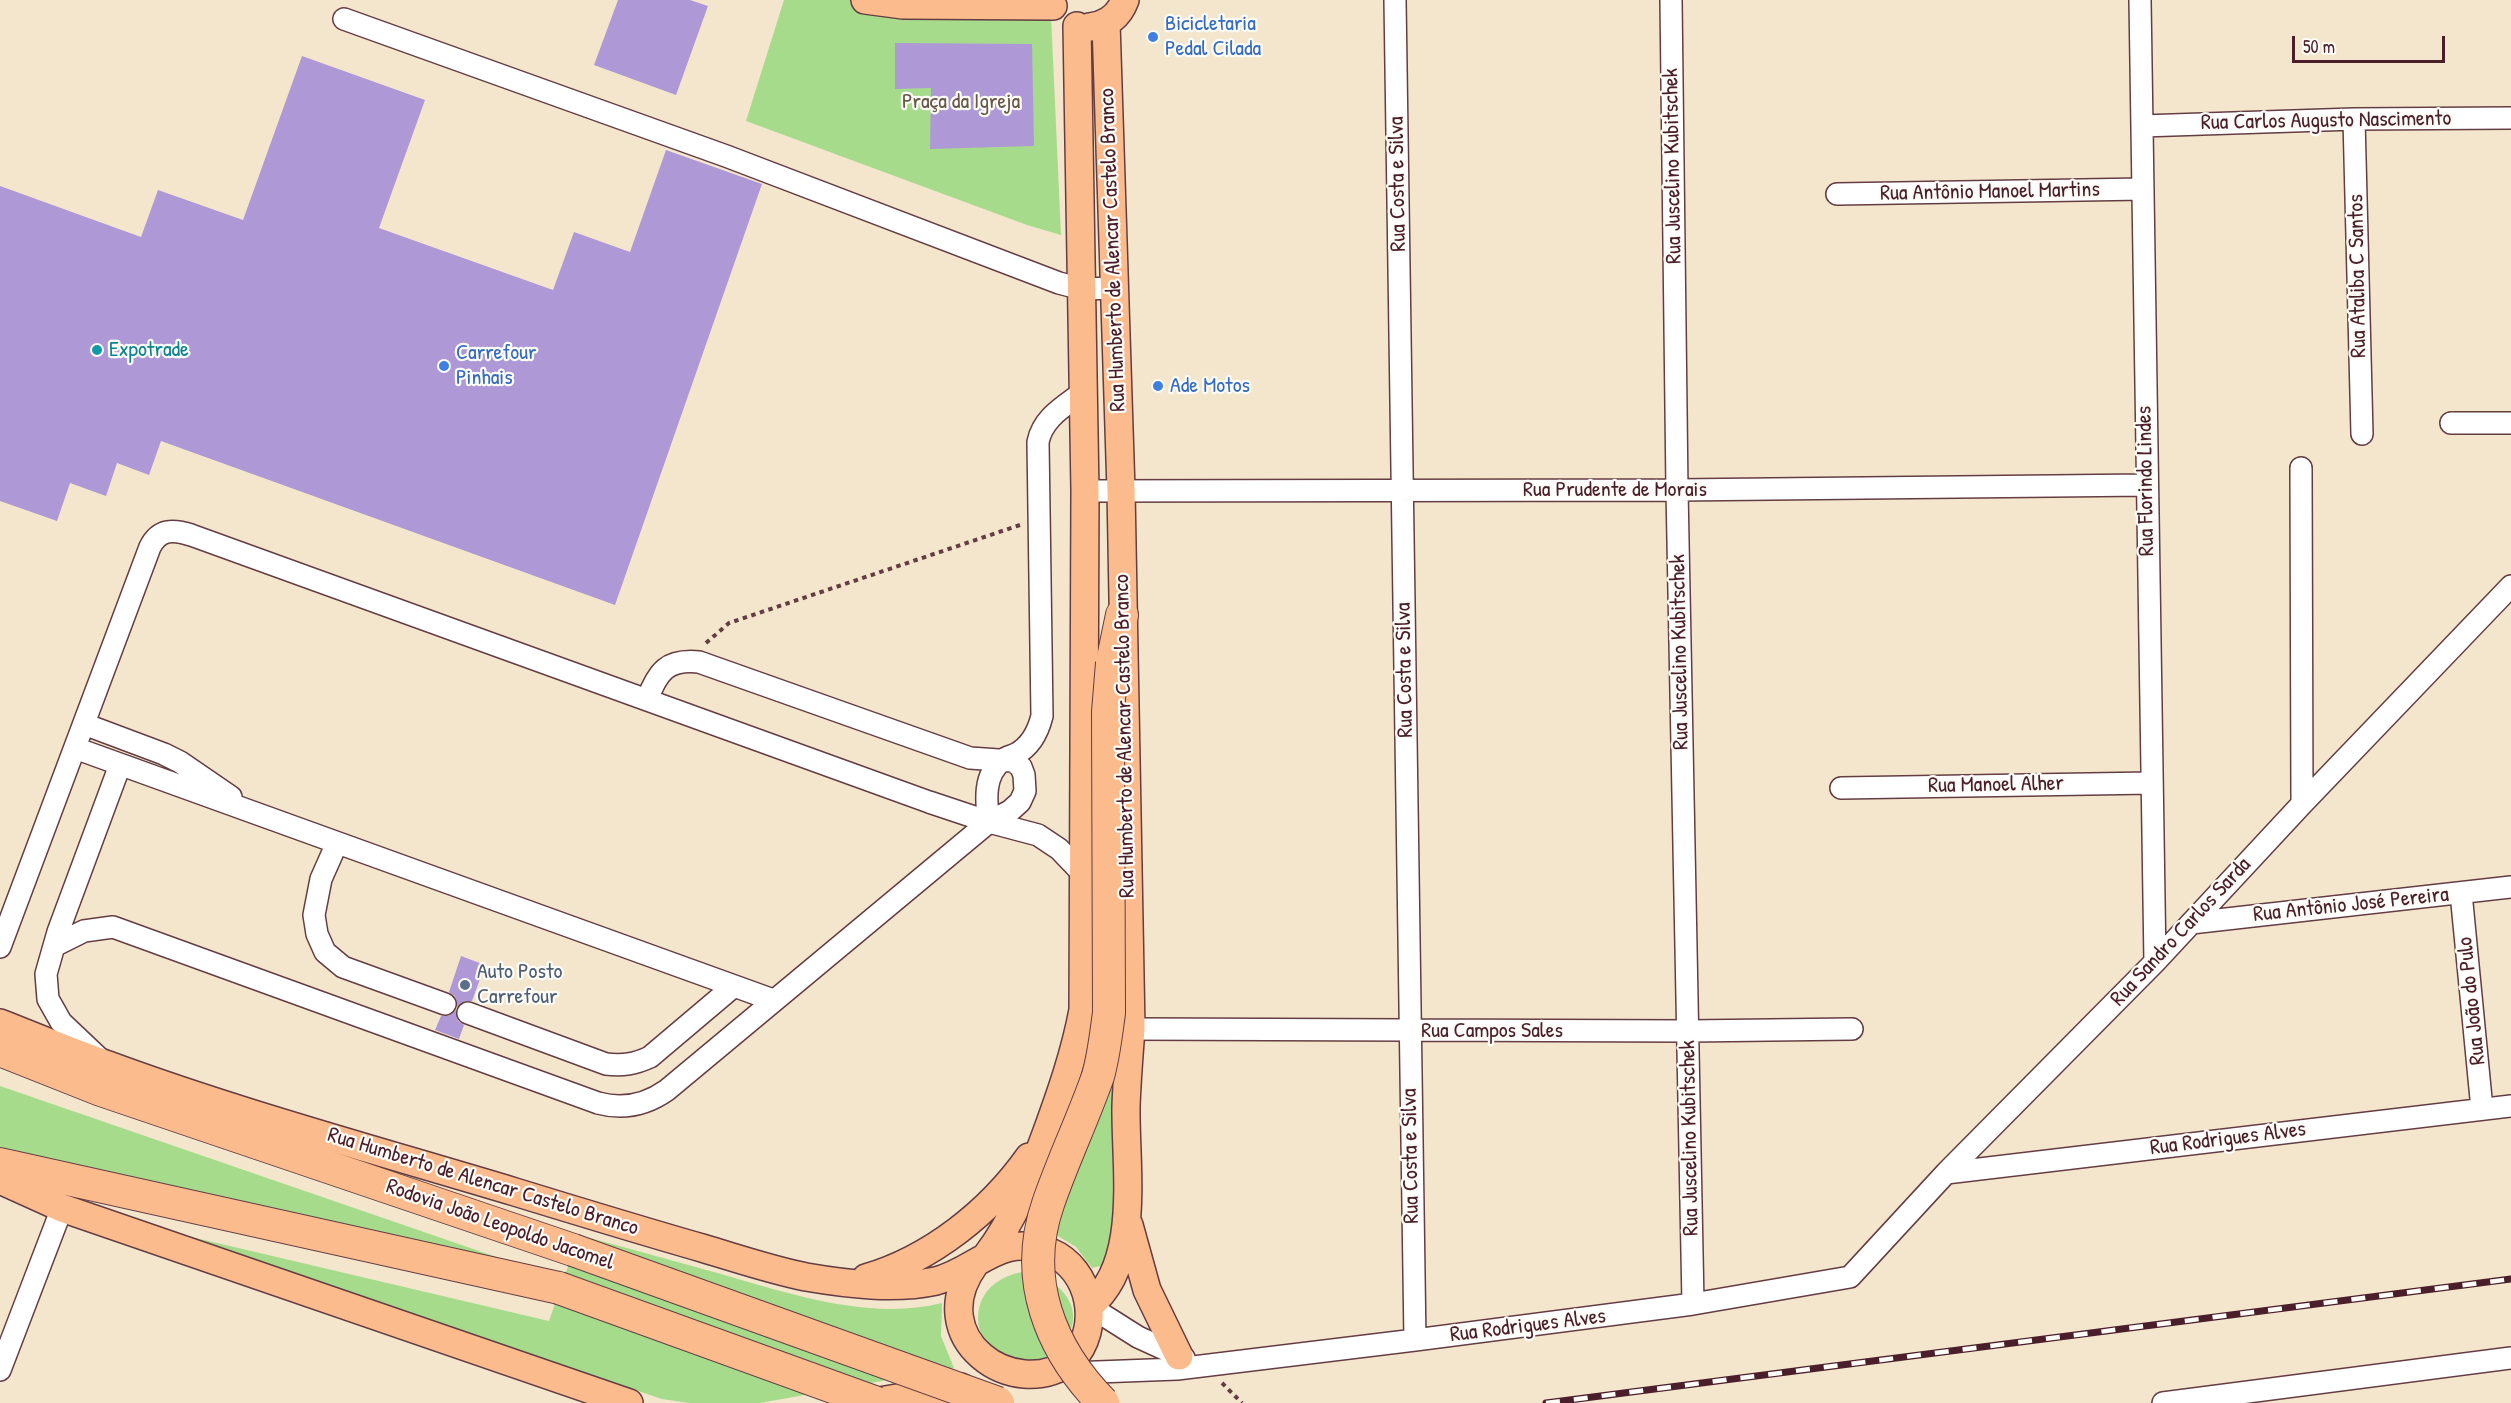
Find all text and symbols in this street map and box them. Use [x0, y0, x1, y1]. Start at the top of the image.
place label: Bicicletaria Pedal Cilada [1165, 11, 1261, 62]
scale bar [2295, 24, 2448, 62]
marker: Bicicletaria Pedal Cilada [1146, 30, 1160, 44]
text: 50 m [2303, 34, 2335, 59]
street label: Rua Juscelino Kubitschek [1658, 68, 1688, 264]
street label: Rua Humberto de Alencar Castelo Branco [1094, 88, 1132, 412]
park label: Praça da Igreja [902, 89, 1020, 115]
street label: Rua Carlos Augusto Nascimento [2201, 106, 2451, 136]
street label: Rua Costa e Silva [1384, 116, 1412, 252]
street label: Rua Antônio Manoel Martins [1880, 177, 2100, 207]
street label: Rua Ataliba C Santos [2343, 194, 2373, 358]
place label: Expotrade [109, 337, 189, 363]
place label: Carrefour Pinhais [456, 340, 536, 392]
marker: Expotrade [90, 343, 104, 357]
marker: Carrefour Pinhais [437, 359, 451, 373]
place label: Ade Motos [1170, 373, 1250, 399]
marker: Ade Motos [1151, 379, 1165, 393]
street label: Rua Florindo Lindes [2131, 406, 2161, 556]
street label: Rua Prudente de Morais [1523, 477, 1707, 503]
street label: Rua Juscelino Kubitschek [1665, 554, 1695, 750]
street label: Rua Humberto de Alencar Castelo Branco [1109, 574, 1141, 898]
street label: Rua Costa e Silva [1391, 602, 1419, 738]
street label: Rua Manoel Alher [1928, 771, 2064, 799]
street label: Rua Sandro Carlos Sarda [2105, 852, 2257, 1012]
street label: Rua Antônio José Pereira [2252, 882, 2450, 928]
street label: Rua João do Pulo [2452, 936, 2492, 1066]
place label: Auto Posto Carrefour [477, 959, 562, 1010]
marker: Auto Posto Carrefour [458, 978, 472, 992]
street label: Rua Campos Sales [1421, 1018, 1563, 1044]
street label: Rua Juscelino Kubitschek [1675, 1040, 1705, 1236]
street label: Rua Costa e Silva [1397, 1088, 1425, 1224]
street label: Rua Rodrigues Alves [2149, 1116, 2307, 1162]
street label: Rua Humberto de Alencar Castelo Branco [324, 1122, 642, 1242]
street label: Rodovia João Leopoldo Jacomel [383, 1174, 617, 1276]
street label: Rua Rodrigues Alves [1449, 1303, 1607, 1349]

